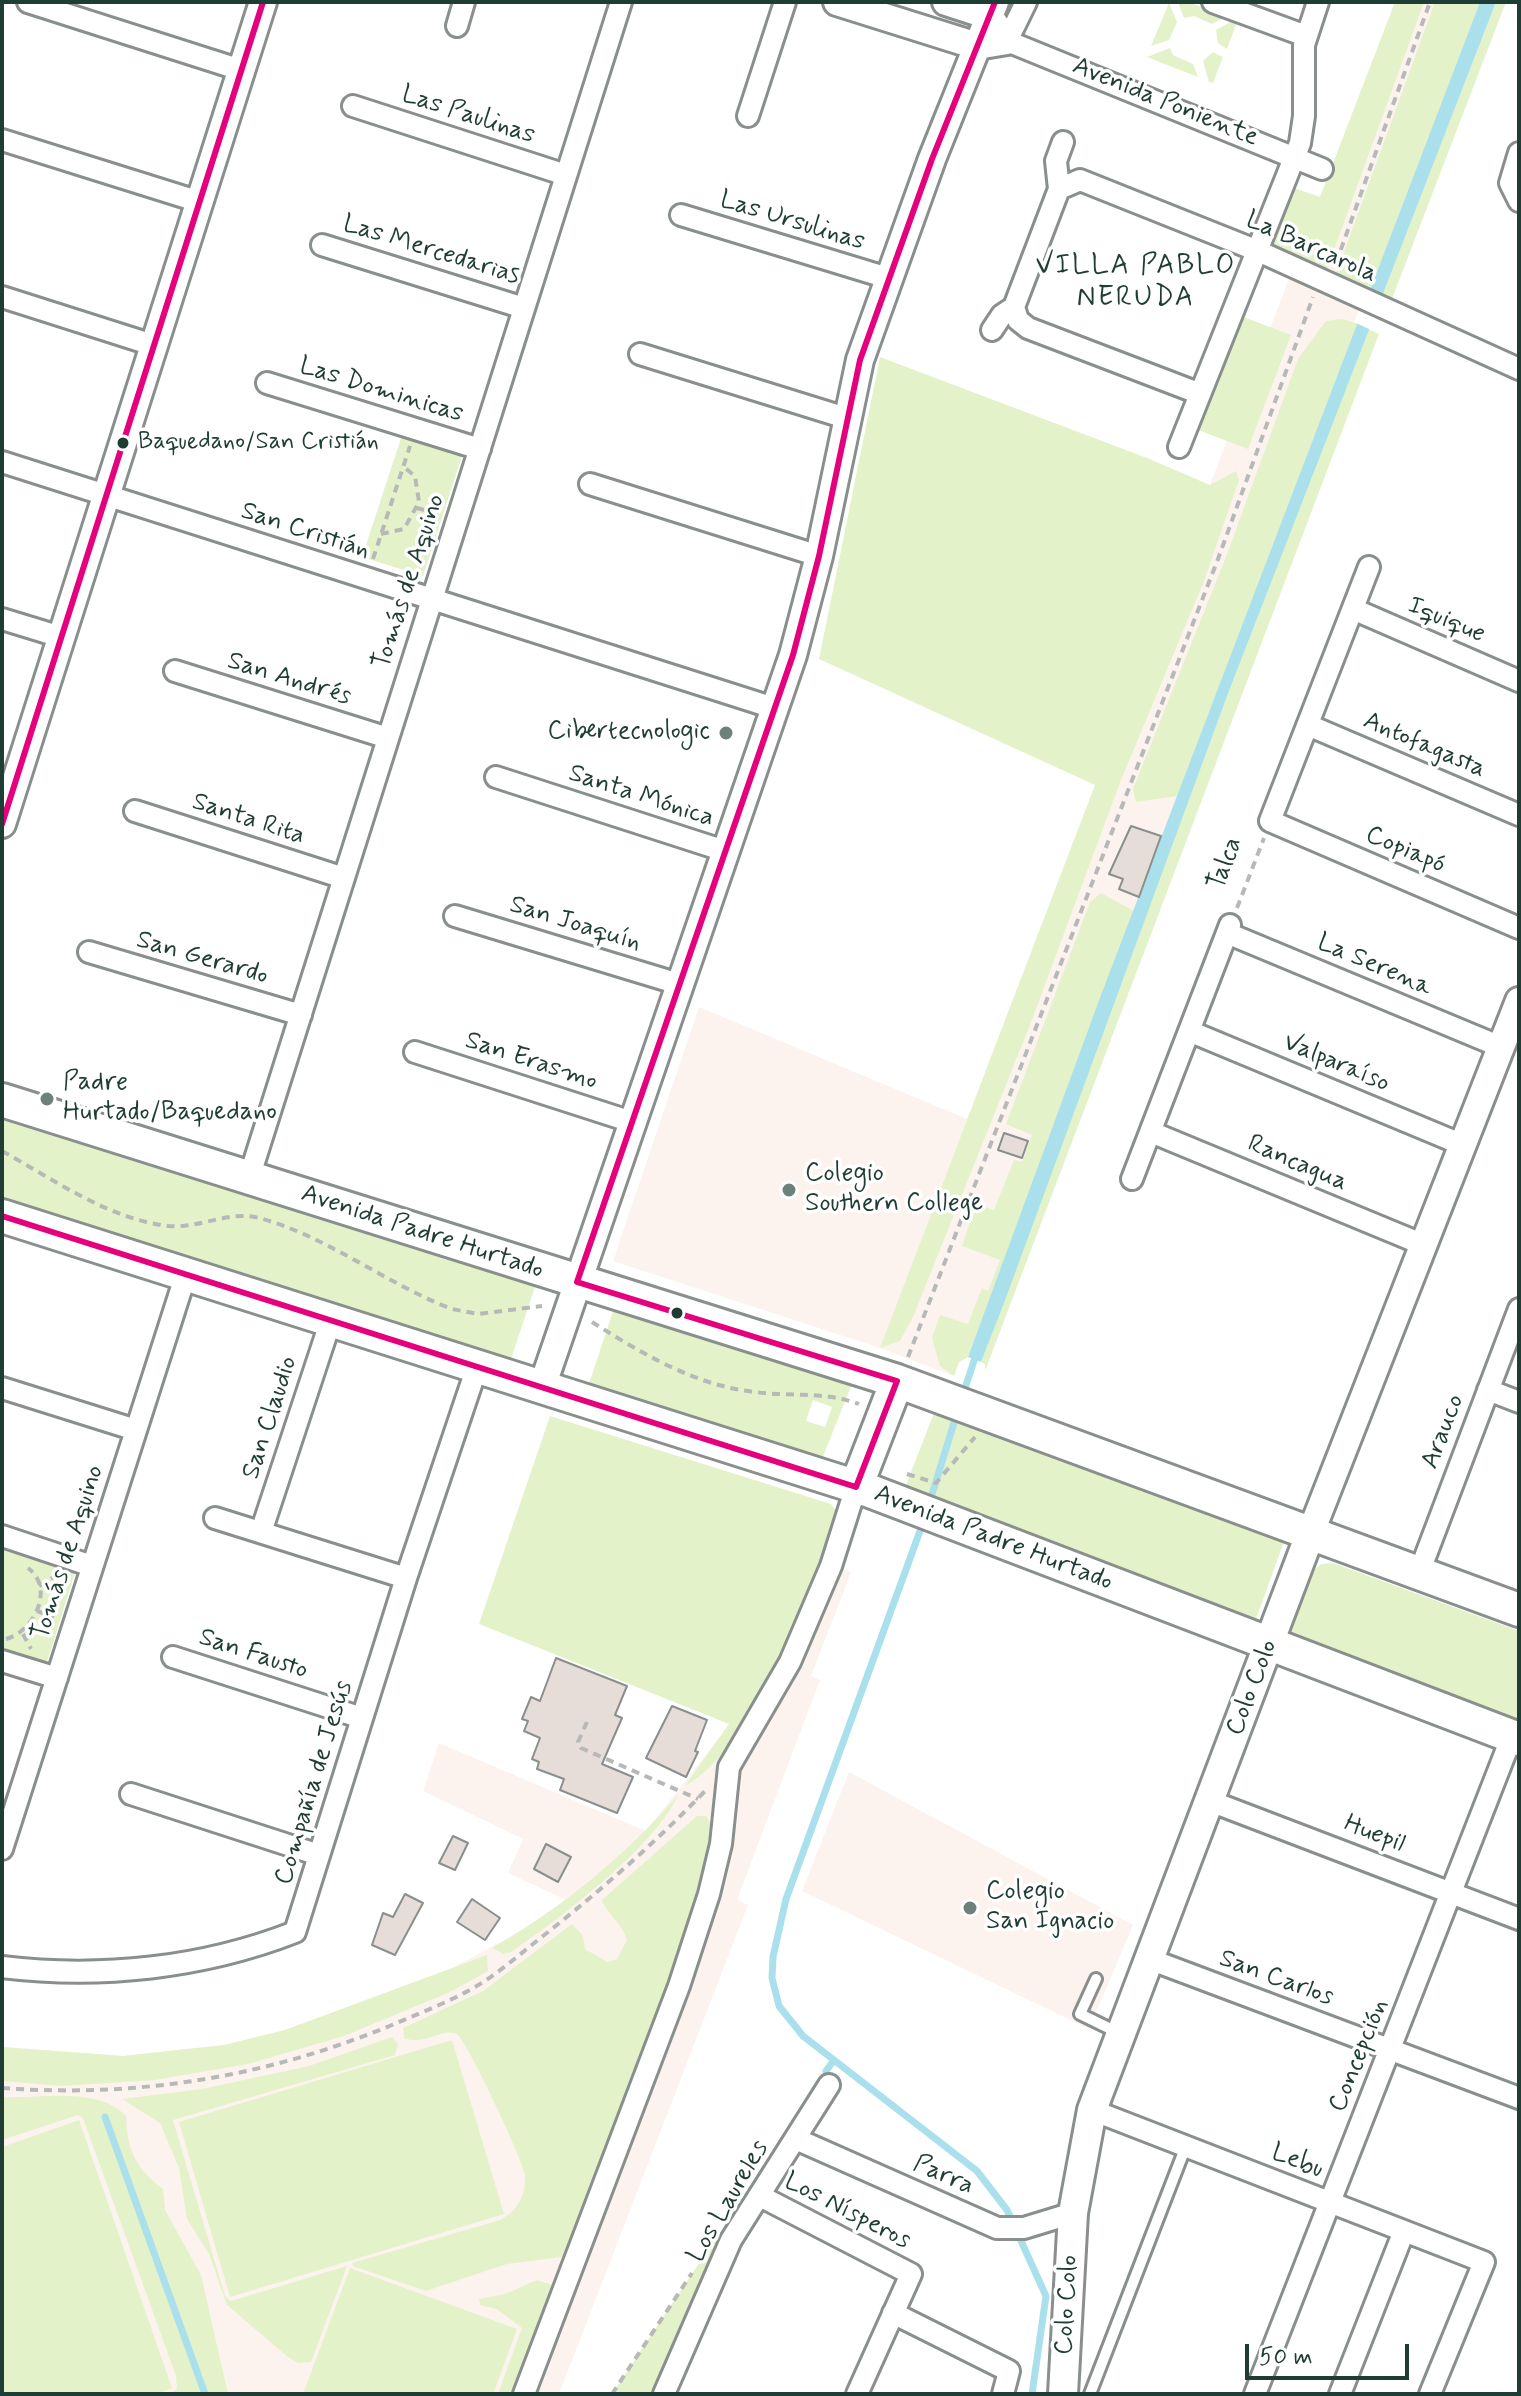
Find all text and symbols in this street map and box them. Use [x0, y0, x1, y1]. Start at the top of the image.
street label: Avenida Poniente [1067, 51, 1263, 155]
street label: Las Paulinas [397, 80, 539, 152]
street label: Las Ursulinas [716, 185, 868, 259]
street label: La Barcarola [1240, 205, 1382, 291]
street label: Las Mercedarias [339, 209, 523, 293]
district label: VILLA PABLO NERUDA [1038, 250, 1234, 316]
street label: Las Dominicas [295, 351, 467, 431]
place label: Baquedano/San Cristián [138, 429, 379, 457]
marker: Baquedano/San Cristián [115, 435, 131, 451]
street label: Tomás de Aquino [367, 491, 453, 673]
street label: San Cristián [237, 496, 373, 568]
street label: Iquique [1403, 591, 1489, 651]
street label: San Andrés [223, 646, 355, 714]
street label: Antofagasta [1358, 706, 1490, 786]
place label: Cibertecnologic [548, 717, 710, 749]
marker: Cibertecnologic [717, 724, 735, 742]
street label: Santa Mónica [564, 759, 718, 835]
street label: Santa Rita [188, 787, 308, 853]
street label: Copiapó [1360, 820, 1450, 882]
street label: Talca [1202, 833, 1250, 895]
street label: San Joaquín [506, 890, 644, 960]
street label: San Gerardo [133, 925, 271, 993]
street label: La Serena [1312, 928, 1436, 1004]
street label: San Erasmo [461, 1026, 601, 1098]
street label: Valparaíso [1278, 1028, 1394, 1100]
place label: Padre Hurtado/Baquedano [63, 1068, 277, 1130]
marker: Padre Hurtado/Baquedano [38, 1090, 56, 1108]
street label: Rancagua [1242, 1129, 1352, 1199]
place label: Colegio Southern College [805, 1159, 983, 1220]
street label: Avenida Padre Hurtado [297, 1179, 547, 1287]
marker: Colegio Southern College [780, 1181, 798, 1199]
unlabelled marker [669, 1305, 685, 1321]
street label: San Claudio [236, 1353, 306, 1483]
street label: Arauco [1416, 1390, 1472, 1474]
street label: Tomás de Aquino [26, 1462, 112, 1644]
street label: Avenida Padre Hurtado [869, 1479, 1117, 1599]
street label: San Fausto [194, 1623, 312, 1687]
street label: Colo Colo [1221, 1636, 1285, 1740]
street label: Compañía de Jesús [269, 1677, 361, 1889]
street label: Huepil [1339, 1809, 1409, 1861]
place label: Colegio San Ignacio [986, 1877, 1114, 1938]
marker: Colegio San Ignacio [961, 1899, 979, 1917]
street label: San Carlos [1215, 1944, 1337, 2014]
street label: Concepción [1323, 1995, 1397, 2117]
street label: Los Laureles [682, 2135, 776, 2269]
street label: Lebu [1267, 2138, 1327, 2186]
street label: Parra [908, 2149, 978, 2203]
street label: Los Nísperos [778, 2167, 916, 2257]
street label: Colo Colo [1050, 2254, 1086, 2356]
scale bar [1249, 2328, 1413, 2378]
text: 50 m [1259, 2342, 1313, 2373]

